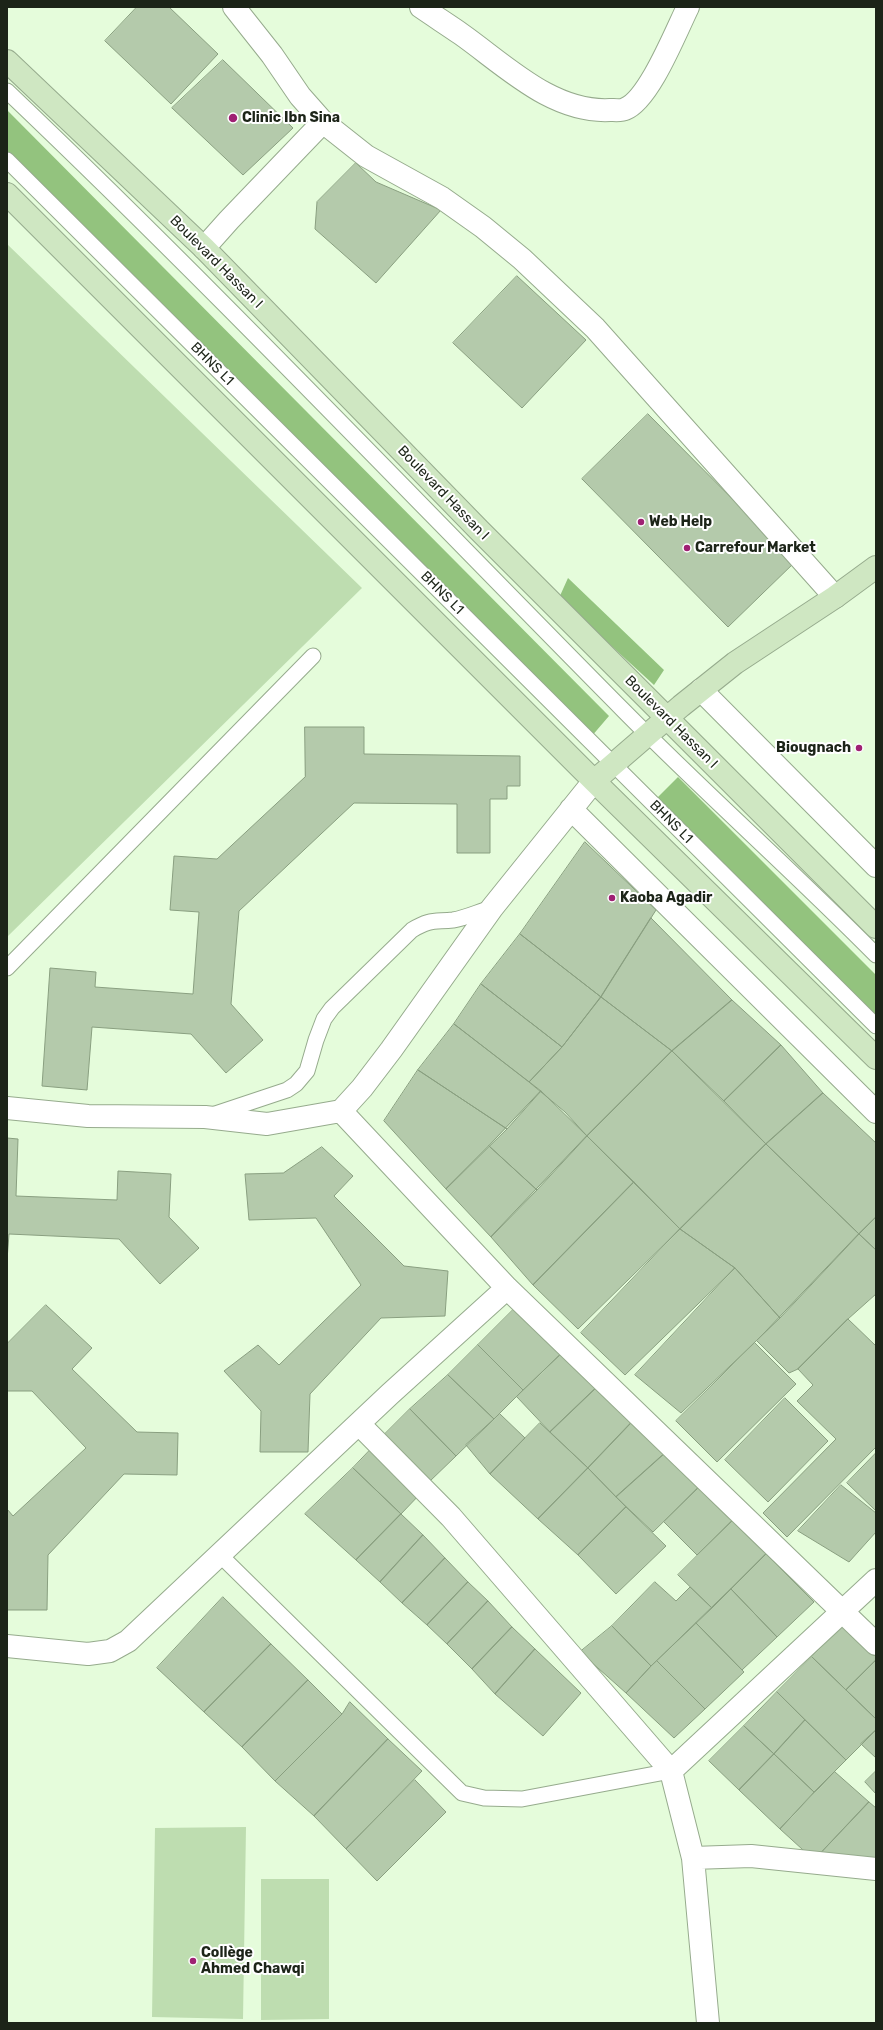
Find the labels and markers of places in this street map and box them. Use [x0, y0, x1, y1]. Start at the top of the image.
place label: Clinic Ibn Sina [242, 110, 340, 126]
marker: Clinic Ibn Sina [227, 112, 239, 124]
place label: Web Help [649, 514, 712, 530]
marker: Web Help [636, 517, 646, 527]
place label: Carrefour Market [695, 540, 816, 556]
marker: Carrefour Market [682, 543, 692, 553]
place label: Biougnach [776, 740, 851, 756]
marker: Biougnach [854, 743, 864, 753]
place label: Kaoba Agadir [620, 890, 712, 906]
marker: Kaoba Agadir [607, 893, 617, 903]
place label: Collège Ahmed Chawqi [201, 1945, 305, 1978]
marker: Collège Ahmed Chawqi [188, 1956, 198, 1966]

